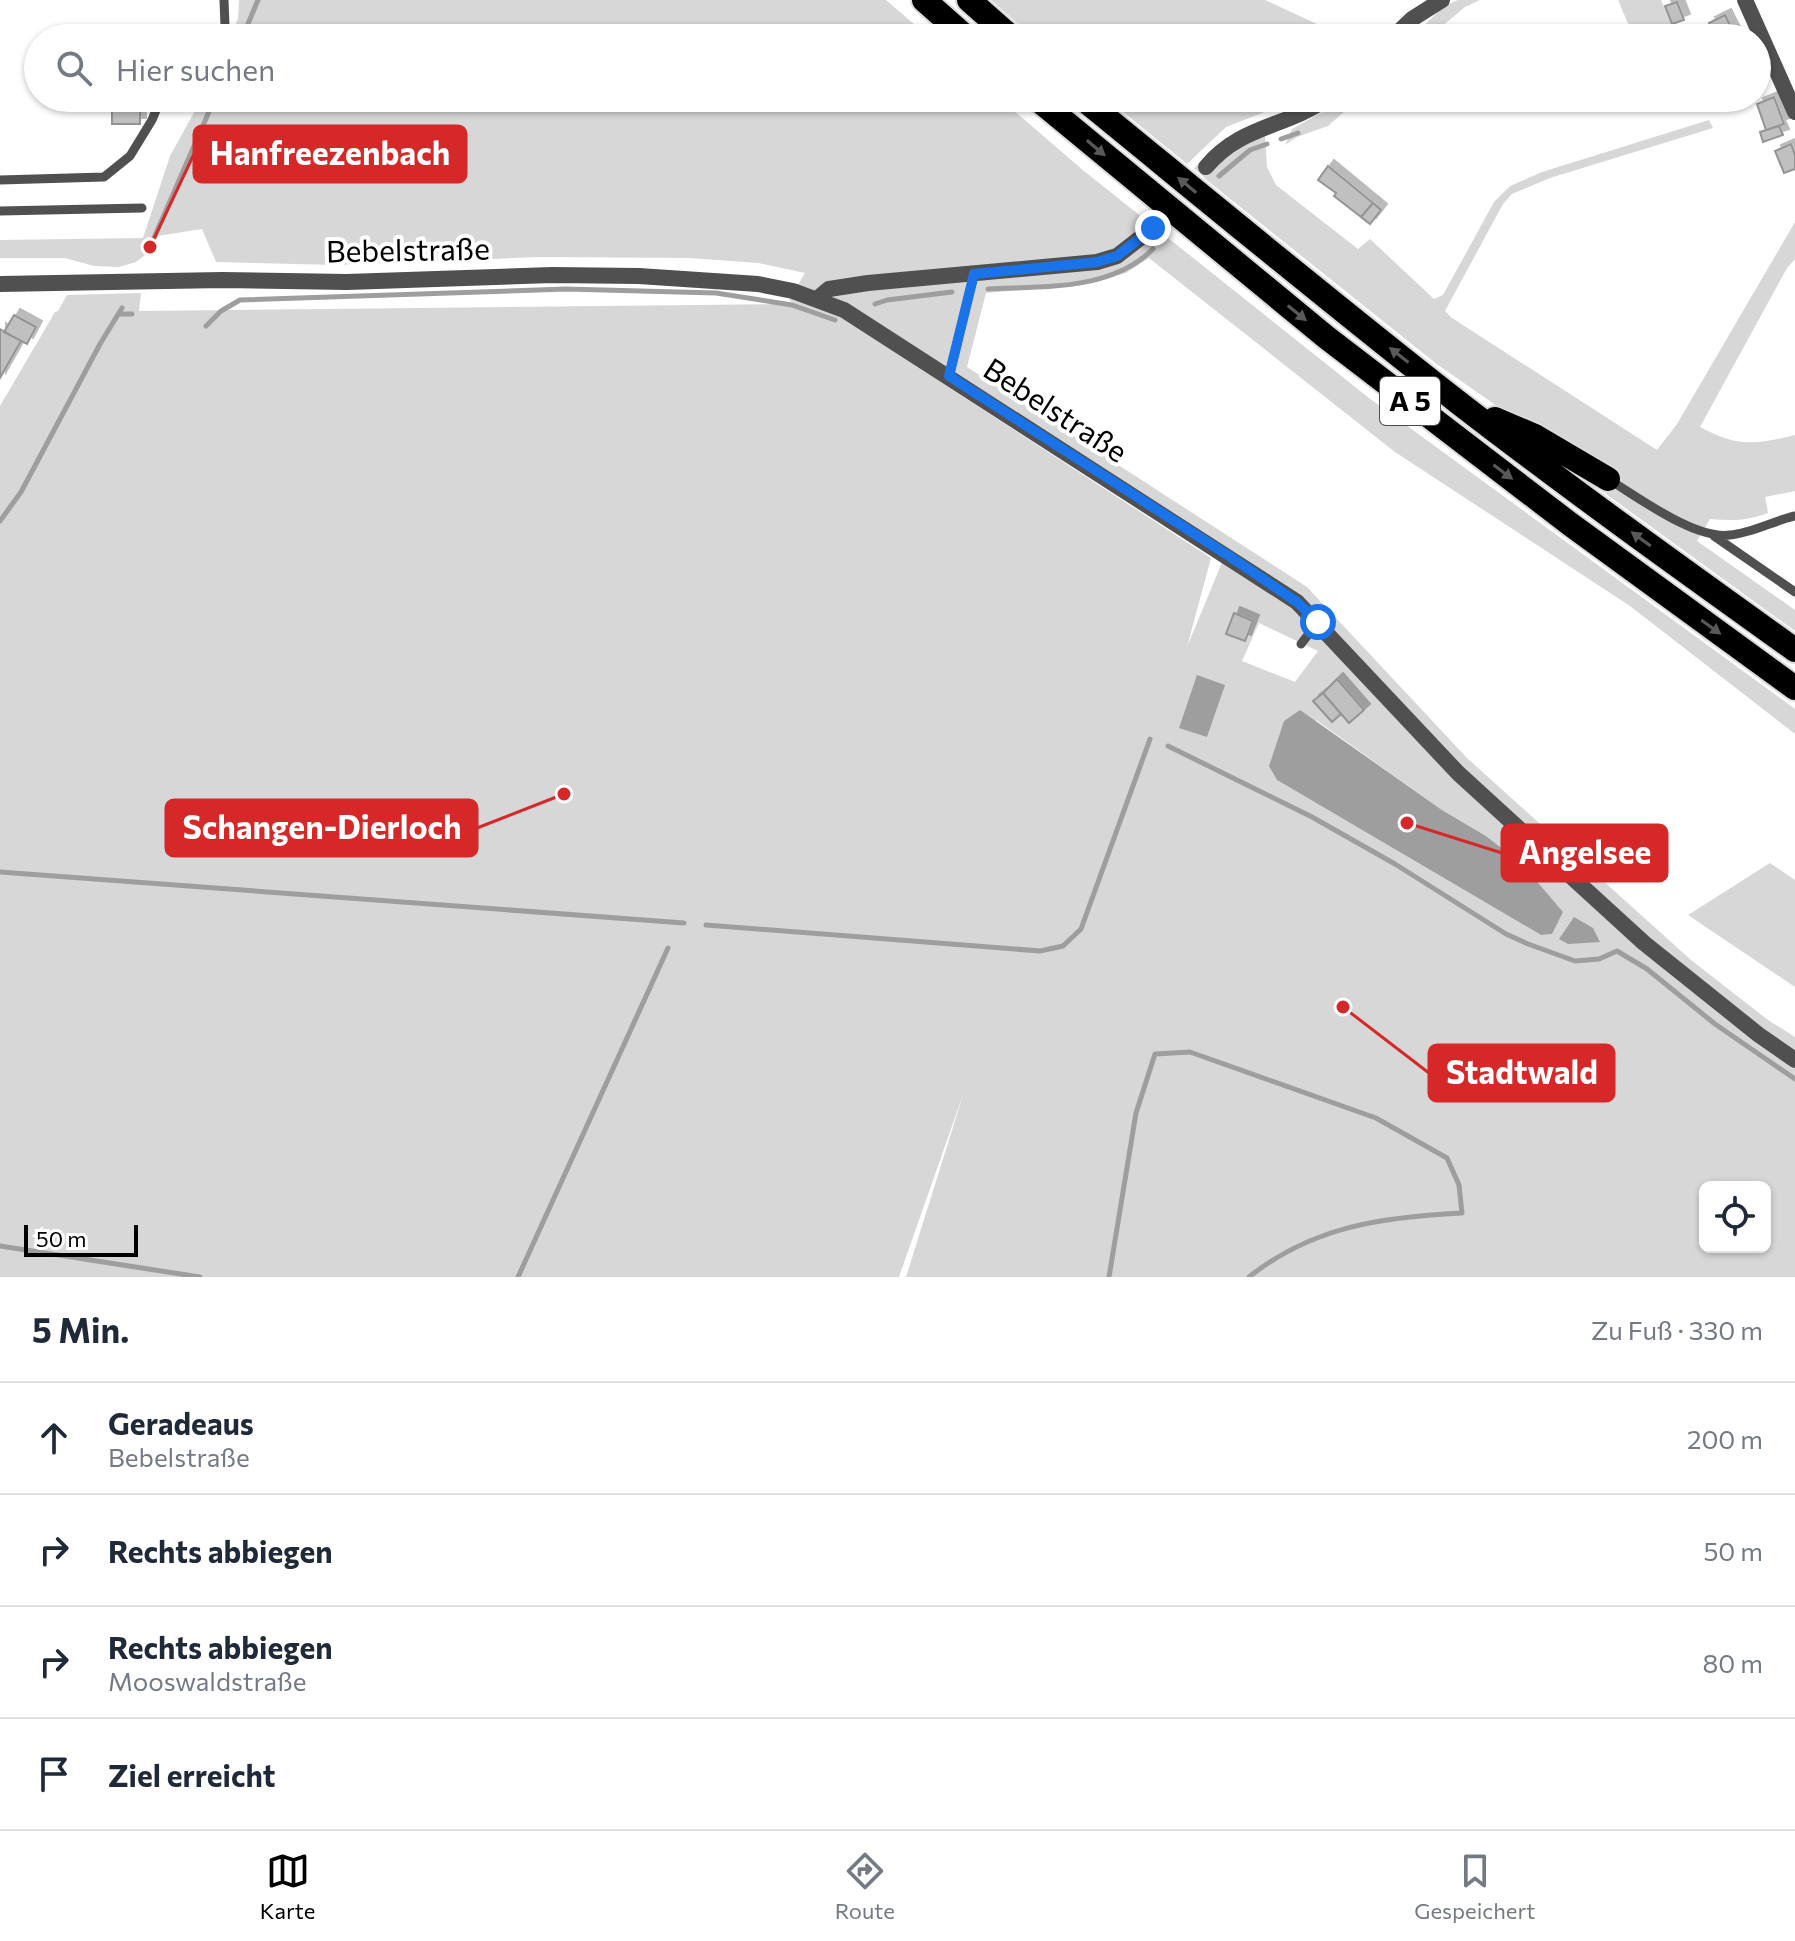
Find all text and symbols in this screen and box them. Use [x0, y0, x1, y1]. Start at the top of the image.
search box [24, 24, 1771, 112]
icon: search [52, 46, 96, 90]
text: Hier suchen [116, 50, 275, 87]
callout: Hanfreezenbach [194, 126, 466, 182]
text: Hanfreezenbach [210, 132, 450, 172]
one-way arrow [1086, 139, 1106, 156]
one-way arrow [1177, 177, 1197, 194]
route end [1135, 210, 1171, 246]
street label: Bebelstraße [326, 229, 490, 268]
one-way arrow [1287, 304, 1307, 321]
one-way arrow [1389, 347, 1409, 364]
street label: Bebelstraße [978, 349, 1135, 469]
road number: A 5 [1380, 377, 1440, 425]
one-way arrow [1493, 463, 1513, 479]
one-way arrow [1631, 532, 1651, 548]
route start [1300, 604, 1336, 640]
one-way arrow [1701, 619, 1722, 634]
callout: Schangen-Dierloch [166, 800, 477, 856]
text: Schangen-Dierloch [182, 806, 462, 846]
callout: Angelsee [1502, 825, 1667, 881]
text: Angelsee [1519, 831, 1651, 871]
callout: Stadtwald [1429, 1045, 1614, 1101]
text: Stadtwald [1446, 1051, 1598, 1091]
map controls [1699, 1181, 1771, 1253]
button: locate [1699, 1181, 1771, 1253]
scale bar [24, 1221, 138, 1257]
text: 50 m [36, 1225, 86, 1252]
text: 5 Min. [32, 1308, 129, 1350]
text: Zu Fuß · 330 m [1591, 1314, 1763, 1345]
text: Geradeaus [108, 1404, 254, 1441]
icon: ahead [32, 1416, 76, 1460]
text: 200 m [1687, 1423, 1763, 1454]
text: Bebelstraße [108, 1441, 250, 1472]
icon: right [32, 1528, 76, 1572]
text: Rechts abbiegen [108, 1532, 333, 1569]
text: 50 m [1703, 1535, 1763, 1566]
text: Rechts abbiegen [108, 1628, 333, 1665]
icon: right [32, 1640, 76, 1684]
text: 80 m [1703, 1647, 1763, 1678]
text: Mooswaldstraße [108, 1665, 307, 1696]
icon: arrive [32, 1752, 76, 1796]
text: Ziel erreicht [108, 1756, 276, 1793]
tab: Karte [260, 1849, 315, 1924]
tab: Route [835, 1849, 895, 1924]
tab: Gespeichert [1414, 1849, 1535, 1924]

